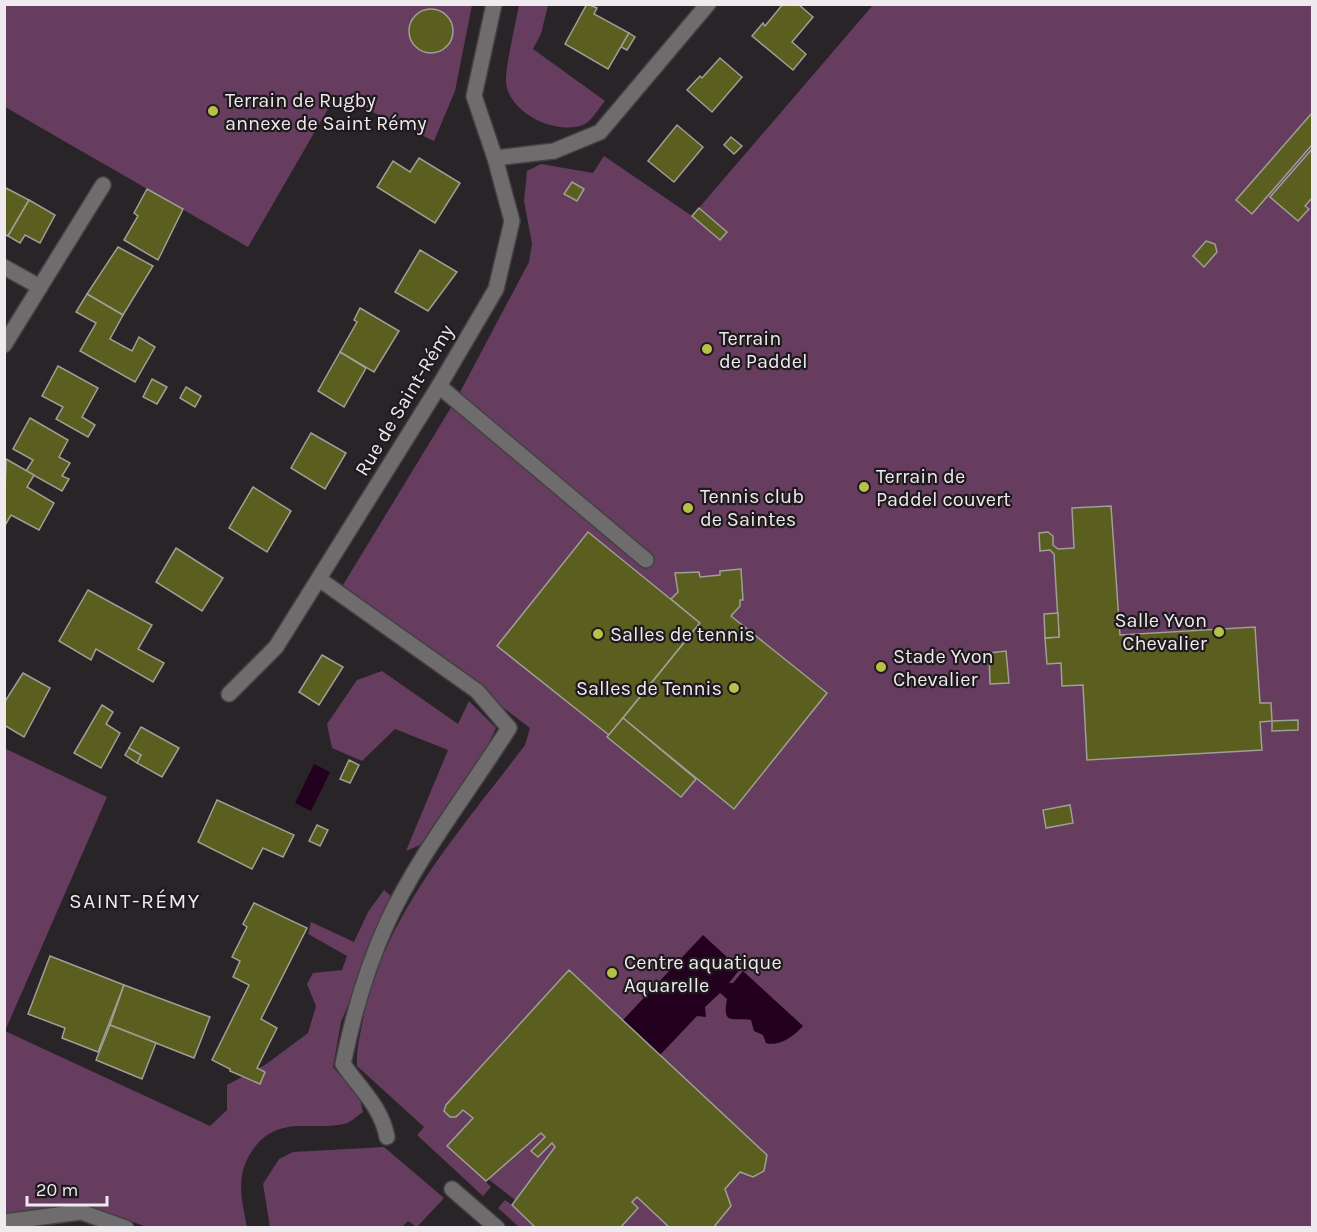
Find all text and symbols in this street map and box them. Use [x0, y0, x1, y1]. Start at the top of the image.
place label: Terrain de Rugby annexe de Saint Rémy [225, 89, 426, 135]
marker: Terrain de Rugby annexe de Saint Rémy [206, 104, 220, 118]
street label: Rue de Saint-Rémy [350, 320, 459, 480]
place label: Terrain de Paddel [719, 327, 808, 373]
marker: Terrain de Paddel [700, 342, 714, 356]
place label: Terrain de Paddel couvert [876, 465, 1011, 511]
marker: Terrain de Paddel couvert [857, 480, 871, 494]
place label: Tennis club de Saintes [700, 485, 804, 531]
marker: Tennis club de Saintes [681, 501, 695, 515]
place label: Salle Yvon Chevalier [1115, 609, 1208, 655]
place label: Salles de tennis [610, 623, 755, 646]
marker: Salle Yvon Chevalier [1212, 625, 1226, 639]
marker: Salles de tennis [591, 627, 605, 641]
place label: Stade Yvon Chevalier [893, 645, 994, 691]
marker: Stade Yvon Chevalier [874, 660, 888, 674]
place label: Salles de Tennis [576, 677, 722, 700]
marker: Salles de Tennis [727, 681, 741, 695]
district label: SAINT-RÉMY [69, 889, 201, 913]
place label: Centre aquatique Aquarelle [624, 951, 782, 997]
marker: Centre aquatique Aquarelle [605, 966, 619, 980]
scale bar [27, 1169, 106, 1207]
text: 20 m [36, 1179, 78, 1201]

